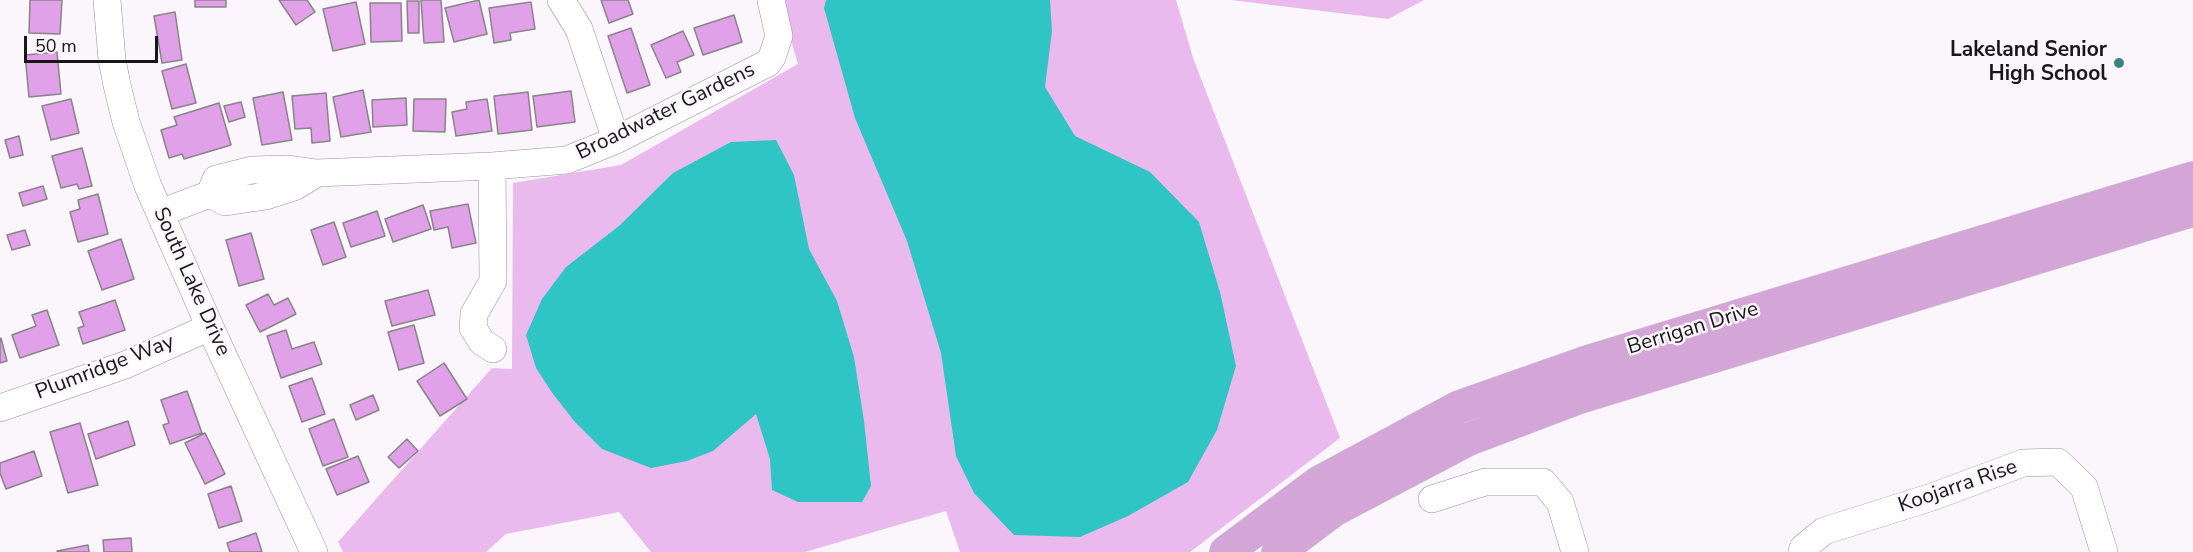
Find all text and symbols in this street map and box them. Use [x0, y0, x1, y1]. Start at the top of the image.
scale bar [27, 24, 160, 62]
text: 50 m [35, 34, 77, 58]
place label: Lakeland Senior High School [1950, 38, 2107, 88]
marker: Lakeland Senior High School [2112, 56, 2126, 70]
street label: Broadwater Gardens [573, 58, 759, 166]
street label: South Lake Drive [147, 204, 235, 360]
street label: Berrigan Drive [1624, 297, 1762, 361]
street label: Plumridge Way [32, 330, 178, 406]
street label: Koojarra Rise [1895, 455, 2021, 519]

